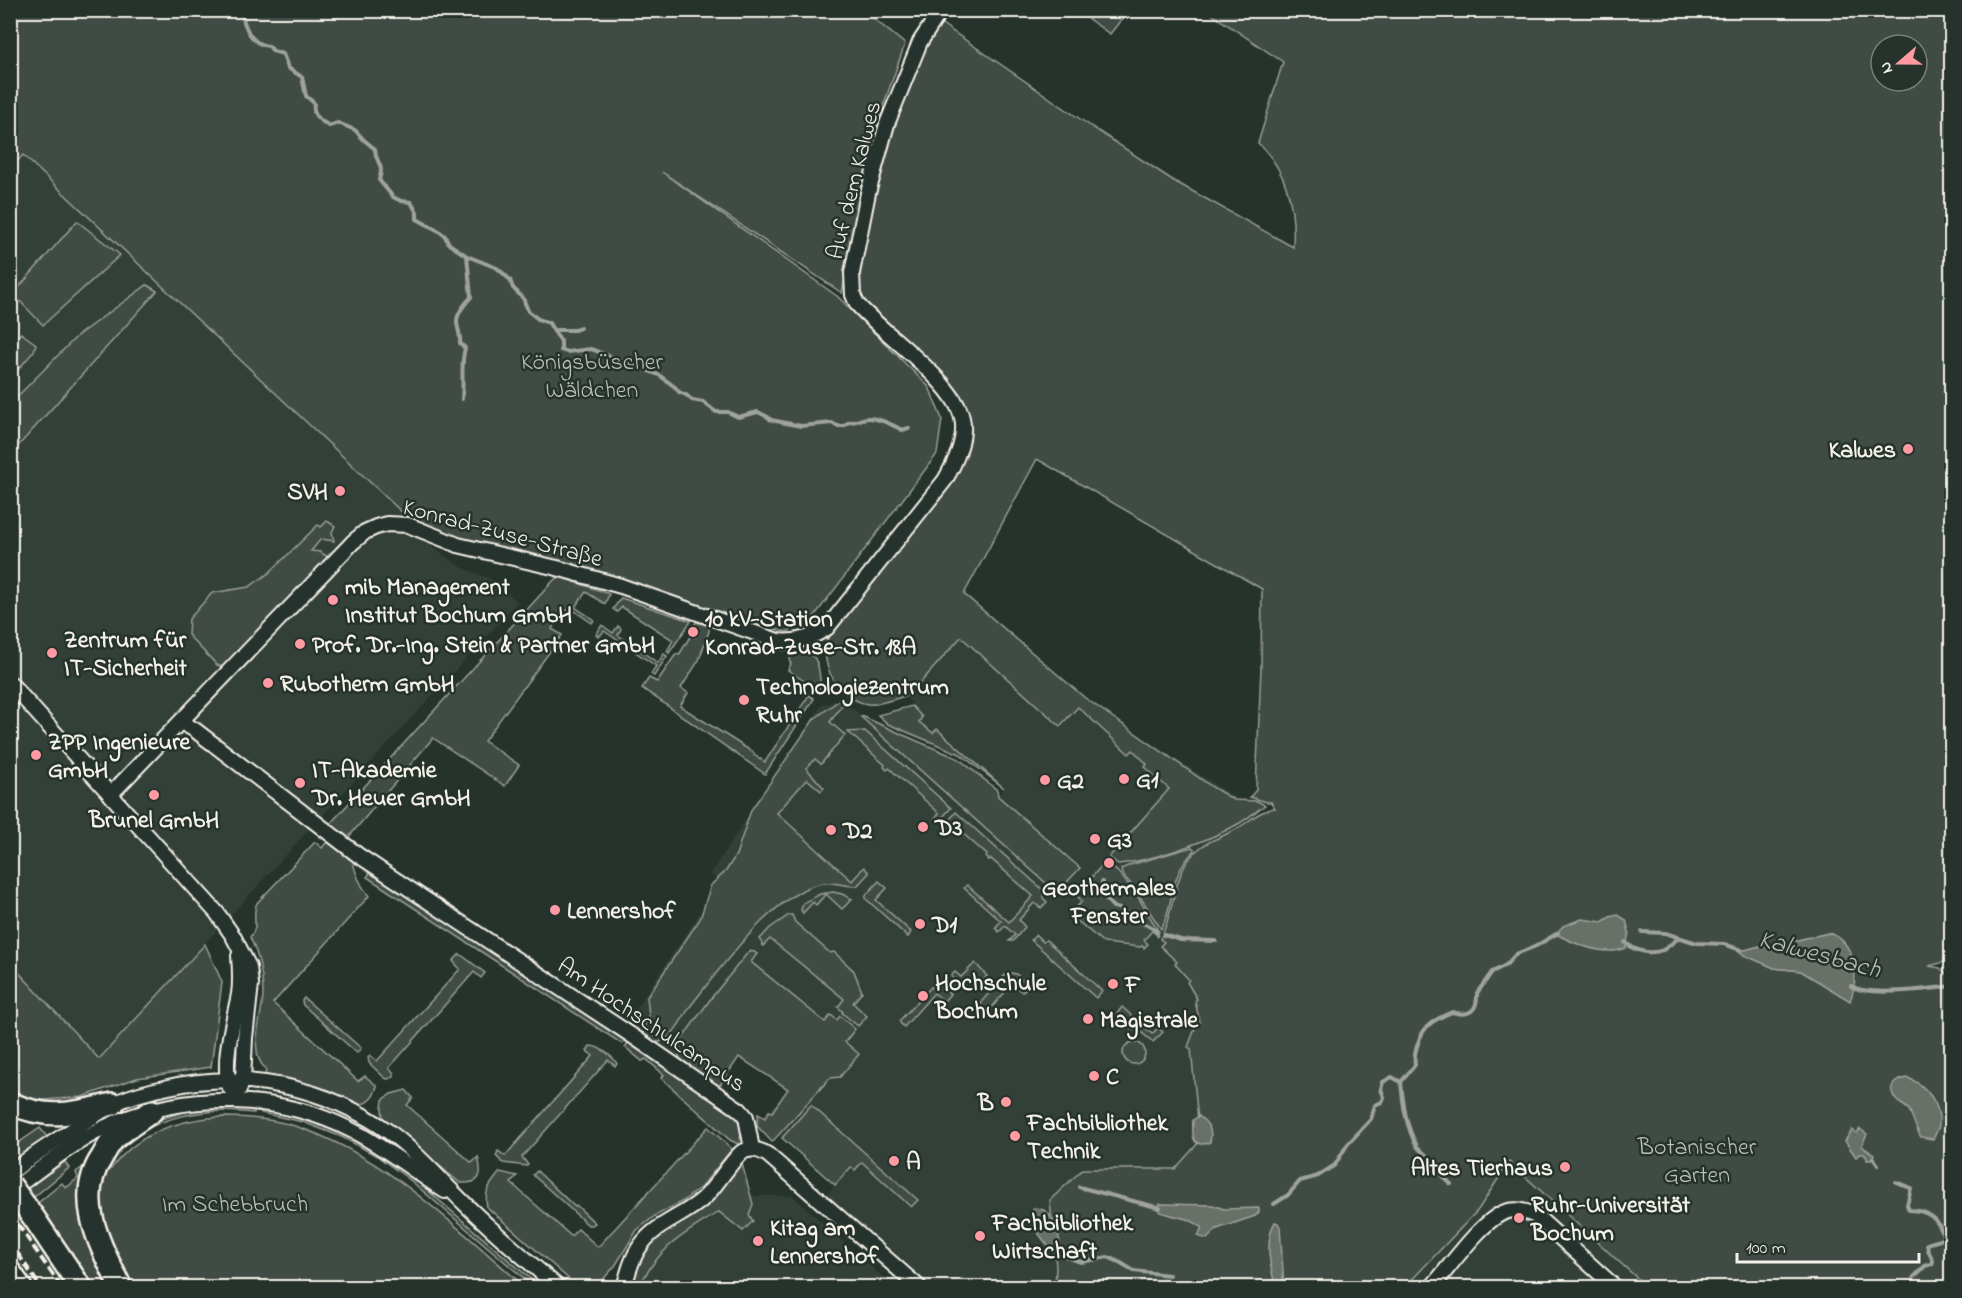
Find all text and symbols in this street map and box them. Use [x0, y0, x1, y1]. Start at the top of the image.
north arrow [1869, 33, 1929, 93]
text: N [1874, 58, 1900, 77]
street label: Auf dem Kalwes [819, 98, 892, 263]
park label: Königsbüscher Wäldchen [521, 346, 664, 409]
place label: Kalwes [1829, 434, 1896, 469]
marker: Kalwes [1901, 442, 1915, 456]
place label: SVH [287, 476, 328, 511]
marker: SVH [333, 484, 347, 498]
street label: Konrad-Zuse-Straße [399, 491, 606, 578]
place label: mib Management Institut Bochum GmbH [345, 571, 572, 634]
marker: mib Management Institut Bochum GmbH [326, 593, 340, 607]
place label: 10 kV-Station Konrad-Zuse-Str. 18A [705, 603, 917, 666]
place label: Zentrum für IT-Sicherheit [64, 624, 188, 687]
marker: 10 kV-Station Konrad-Zuse-Str. 18A [686, 625, 700, 639]
place label: Prof. Dr.-Ing. Stein & Partner GmbH [312, 629, 655, 665]
marker: Prof. Dr.-Ing. Stein & Partner GmbH [293, 637, 307, 651]
marker: Zentrum für IT-Sicherheit [45, 646, 59, 660]
place label: Rubotherm GmbH [280, 668, 455, 703]
place label: Technologiezentrum Ruhr [756, 671, 949, 734]
marker: Rubotherm GmbH [261, 676, 275, 690]
marker: Technologiezentrum Ruhr [737, 693, 751, 707]
place label: ZPP Ingenieure GmbH [48, 726, 192, 789]
marker: ZPP Ingenieure GmbH [29, 748, 43, 762]
place label: IT-Akademie Dr. Heuer GmbH [311, 754, 471, 817]
place label: G1 [1136, 764, 1159, 799]
place label: G2 [1057, 765, 1084, 800]
marker: G1 [1117, 772, 1131, 786]
marker: G2 [1038, 773, 1052, 787]
marker: IT-Akademie Dr. Heuer GmbH [293, 776, 307, 790]
marker: Brunel GmbH [147, 788, 161, 802]
place label: Brunel GmbH [88, 804, 219, 839]
place label: D3 [934, 812, 963, 847]
place label: D2 [842, 815, 873, 850]
marker: D3 [916, 820, 930, 834]
marker: D2 [824, 823, 838, 837]
place label: G3 [1107, 824, 1132, 859]
marker: G3 [1088, 832, 1102, 846]
marker: Geothermales Fenster [1102, 856, 1116, 870]
place label: Geothermales Fenster [1042, 872, 1176, 935]
place label: Lennershof [567, 895, 677, 930]
marker: Lennershof [548, 903, 562, 917]
place label: D1 [931, 909, 958, 944]
marker: D1 [913, 917, 927, 931]
water label: Kalwesbach [1754, 921, 1885, 991]
street label: Am Hochschulcampus [549, 950, 752, 1102]
place label: Hochschule Bochum [934, 967, 1047, 1030]
place label: F [1124, 969, 1141, 1004]
marker: F [1106, 977, 1120, 991]
marker: Hochschule Bochum [916, 989, 930, 1003]
place label: Magistrale [1100, 1004, 1199, 1040]
marker: Magistrale [1081, 1012, 1095, 1026]
place label: C [1106, 1061, 1119, 1096]
marker: C [1087, 1069, 1101, 1083]
place label: B [977, 1087, 994, 1122]
marker: B [999, 1095, 1013, 1109]
place label: Fachbibliothek Technik [1026, 1107, 1169, 1170]
marker: Fachbibliothek Technik [1008, 1129, 1022, 1143]
park label: Botanischer Garten [1637, 1131, 1757, 1194]
place label: A [906, 1146, 921, 1181]
place label: Altes Tierhaus [1411, 1152, 1553, 1187]
marker: A [887, 1154, 901, 1168]
marker: Altes Tierhaus [1558, 1160, 1572, 1174]
park label: Im Schebbruch [162, 1188, 308, 1223]
place label: Ruhr-Universität Bochum [1530, 1189, 1691, 1252]
place label: Fachbibliothek Wirtschaft [991, 1207, 1134, 1270]
marker: Ruhr-Universität Bochum [1512, 1211, 1526, 1225]
place label: Kitag am Lennershof [770, 1212, 880, 1275]
scale bar [1737, 1226, 1918, 1264]
marker: Fachbibliothek Wirtschaft [973, 1229, 987, 1243]
marker: Kitag am Lennershof [751, 1234, 765, 1248]
text: 100 m [1746, 1236, 1786, 1262]

